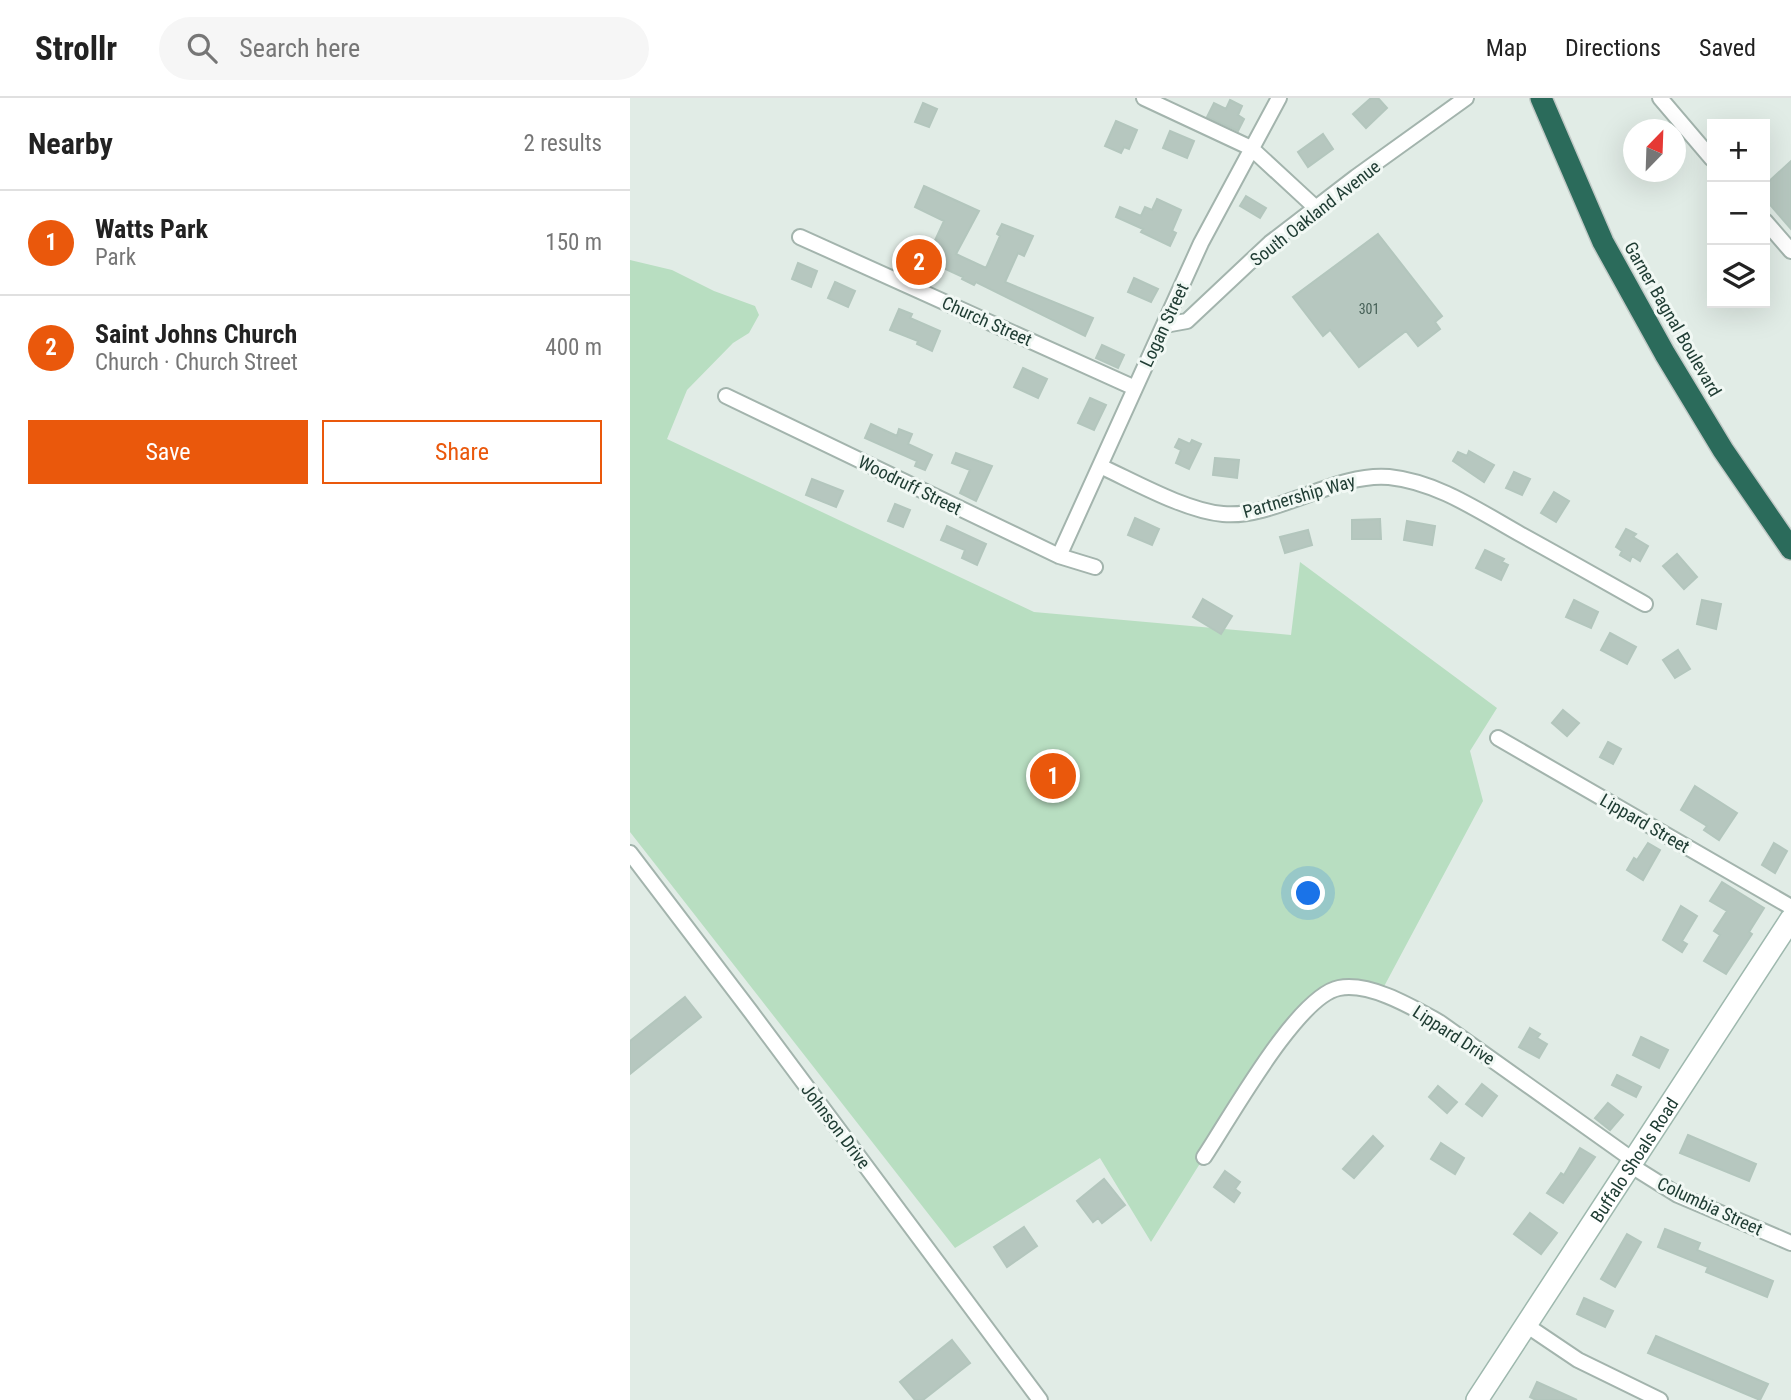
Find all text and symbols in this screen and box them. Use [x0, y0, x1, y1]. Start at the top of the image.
search box [159, 17, 649, 80]
text: Strollr [35, 29, 117, 68]
icon: search [183, 29, 221, 67]
text: Search here [239, 33, 360, 63]
text: Map [1486, 34, 1527, 62]
text: Directions [1565, 34, 1661, 62]
text: Saved [1699, 34, 1756, 62]
north arrow [1623, 119, 1686, 182]
map controls [1707, 119, 1770, 308]
button: + [1707, 119, 1770, 182]
text: Nearby [28, 126, 113, 161]
text: 2 results [524, 130, 602, 157]
street label: South Oakland Avenue [1246, 156, 1384, 270]
button: − [1707, 182, 1770, 245]
text: Watts Park [95, 214, 208, 244]
text: 1 [45, 229, 57, 256]
text: 150 m [545, 229, 602, 256]
pin: 2 [896, 236, 942, 288]
street label: Garner Bagnal Boulevard [1620, 238, 1726, 400]
text: Park [95, 244, 136, 271]
button: layers [1707, 245, 1770, 308]
street label: Logan Street [1135, 280, 1193, 370]
street label: Church Street [939, 292, 1035, 350]
house number: 301 [1359, 301, 1379, 317]
text: Saint Johns Church [95, 319, 297, 349]
text: 2 [45, 334, 57, 361]
text: 400 m [545, 334, 602, 361]
text: Church · Church Street [95, 349, 298, 376]
button: Save [28, 420, 308, 484]
button: Share [322, 420, 602, 484]
street label: Woodruff Street [855, 451, 965, 519]
street label: Partnership Way [1240, 470, 1358, 522]
pin: 1 [1030, 750, 1076, 802]
street label: Lippard Street [1597, 789, 1693, 857]
your location [1291, 876, 1325, 910]
street label: Lippard Drive [1409, 1001, 1499, 1069]
street label: Johnson Drive [797, 1079, 875, 1173]
street label: Buffalo Shoals Road [1586, 1094, 1682, 1226]
street label: Columbia Street [1654, 1172, 1766, 1240]

